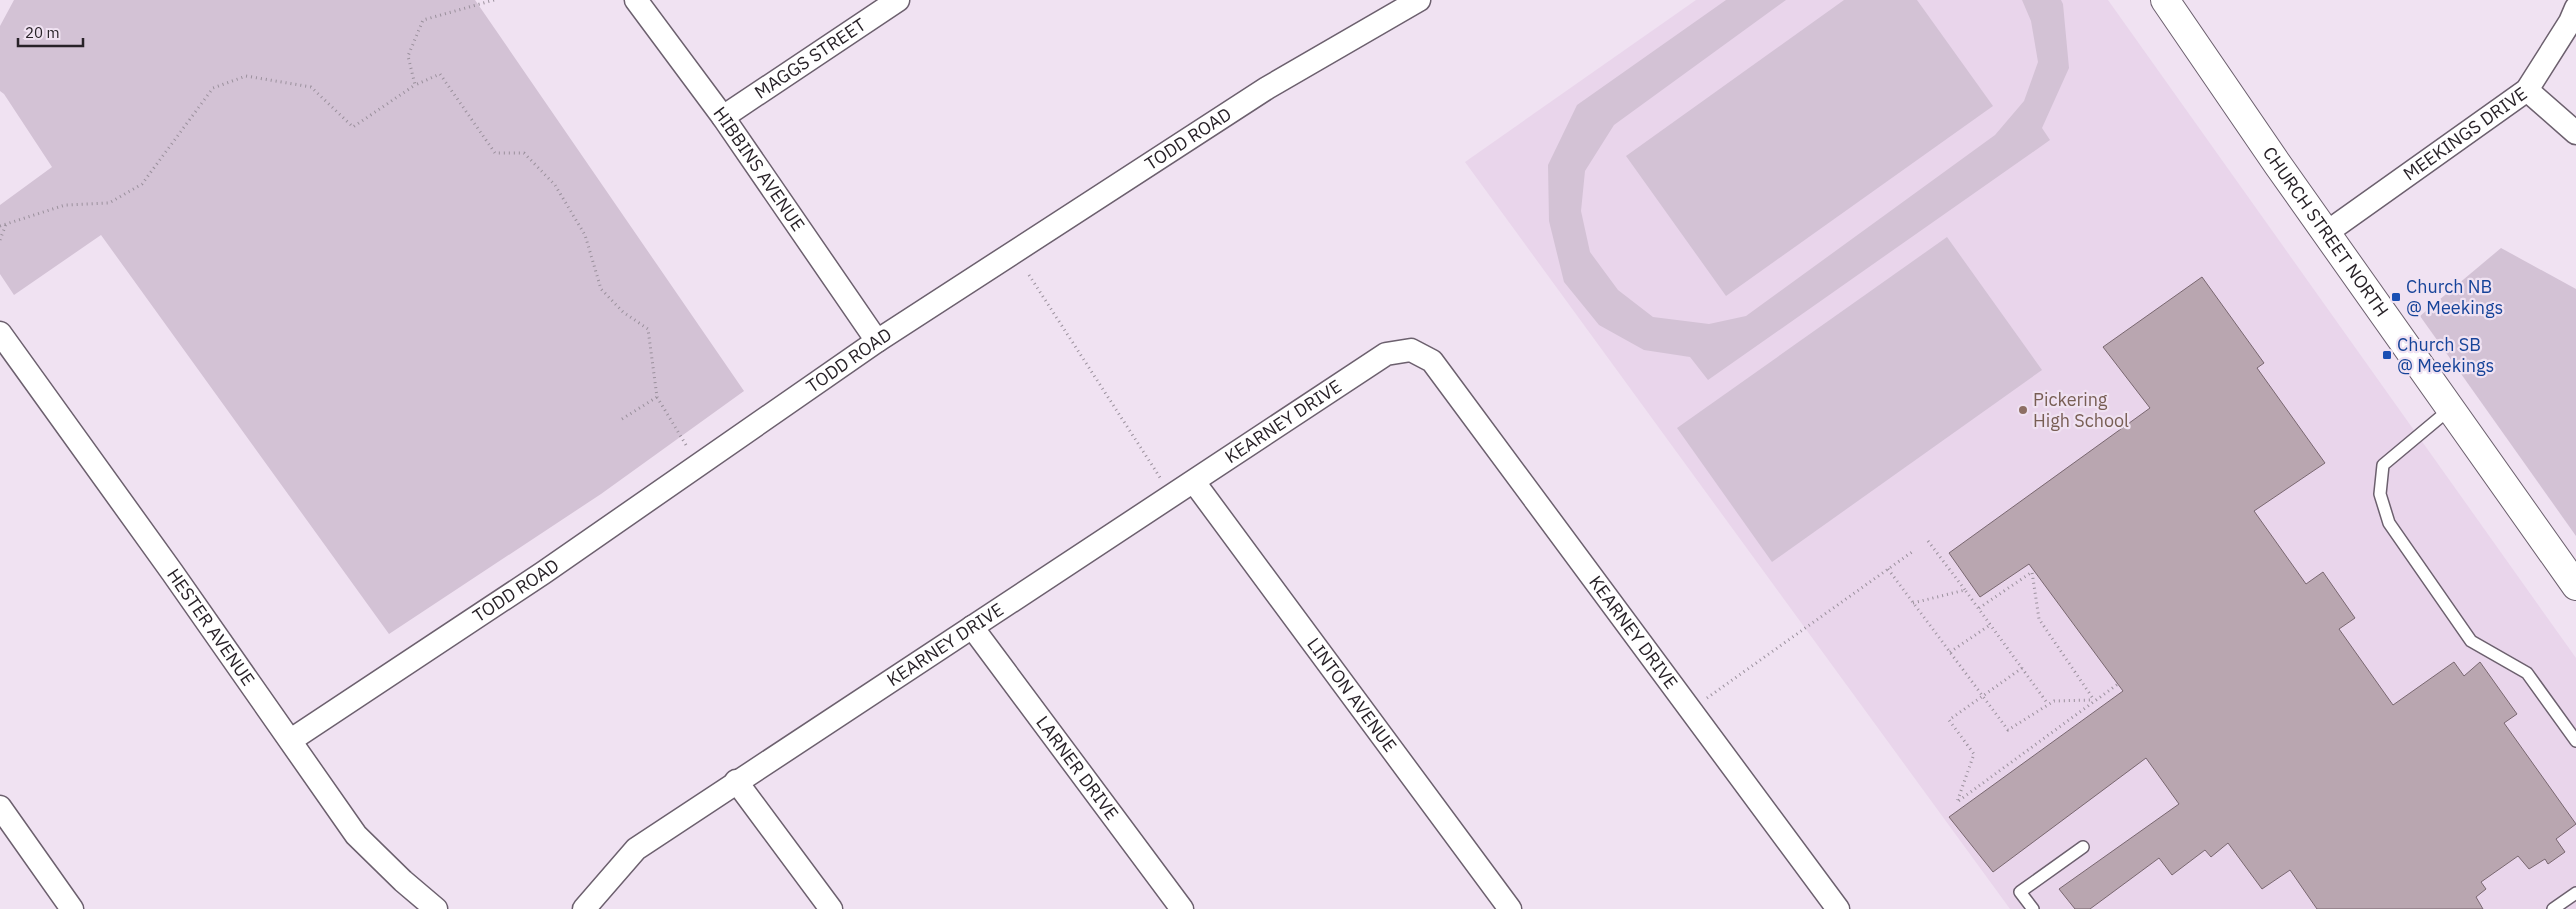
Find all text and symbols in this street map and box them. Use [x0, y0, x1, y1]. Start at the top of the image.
street label: MAGGS STREET [750, 13, 870, 104]
scale bar [18, 15, 82, 47]
text: 20 m [25, 23, 60, 42]
street label: MEEKINGS DRIVE [2399, 82, 2531, 185]
street label: HIBBINS AVENUE [708, 102, 810, 235]
street label: TODD ROAD [1140, 102, 1236, 175]
street label: CHURCH STREET NORTH [2258, 142, 2394, 321]
place label: Church NB @ Meekings [2406, 275, 2503, 319]
marker: Church NB @ Meekings [2390, 291, 2402, 303]
street label: TODD ROAD [802, 323, 896, 398]
place label: Church SB @ Meekings [2397, 333, 2494, 377]
marker: Church SB @ Meekings [2381, 349, 2393, 361]
street label: KEARNEY DRIVE [1220, 375, 1346, 468]
place label: Pickering High School [2033, 388, 2129, 432]
marker: Pickering High School [2017, 404, 2029, 416]
street label: TODD ROAD [468, 553, 563, 627]
street label: HESTER AVENUE [162, 564, 260, 690]
street label: KEARNEY DRIVE [1584, 571, 1683, 693]
street label: KEARNEY DRIVE [882, 598, 1008, 691]
street label: LINTON AVENUE [1302, 633, 1402, 756]
street label: LARNER DRIVE [1031, 711, 1124, 824]

